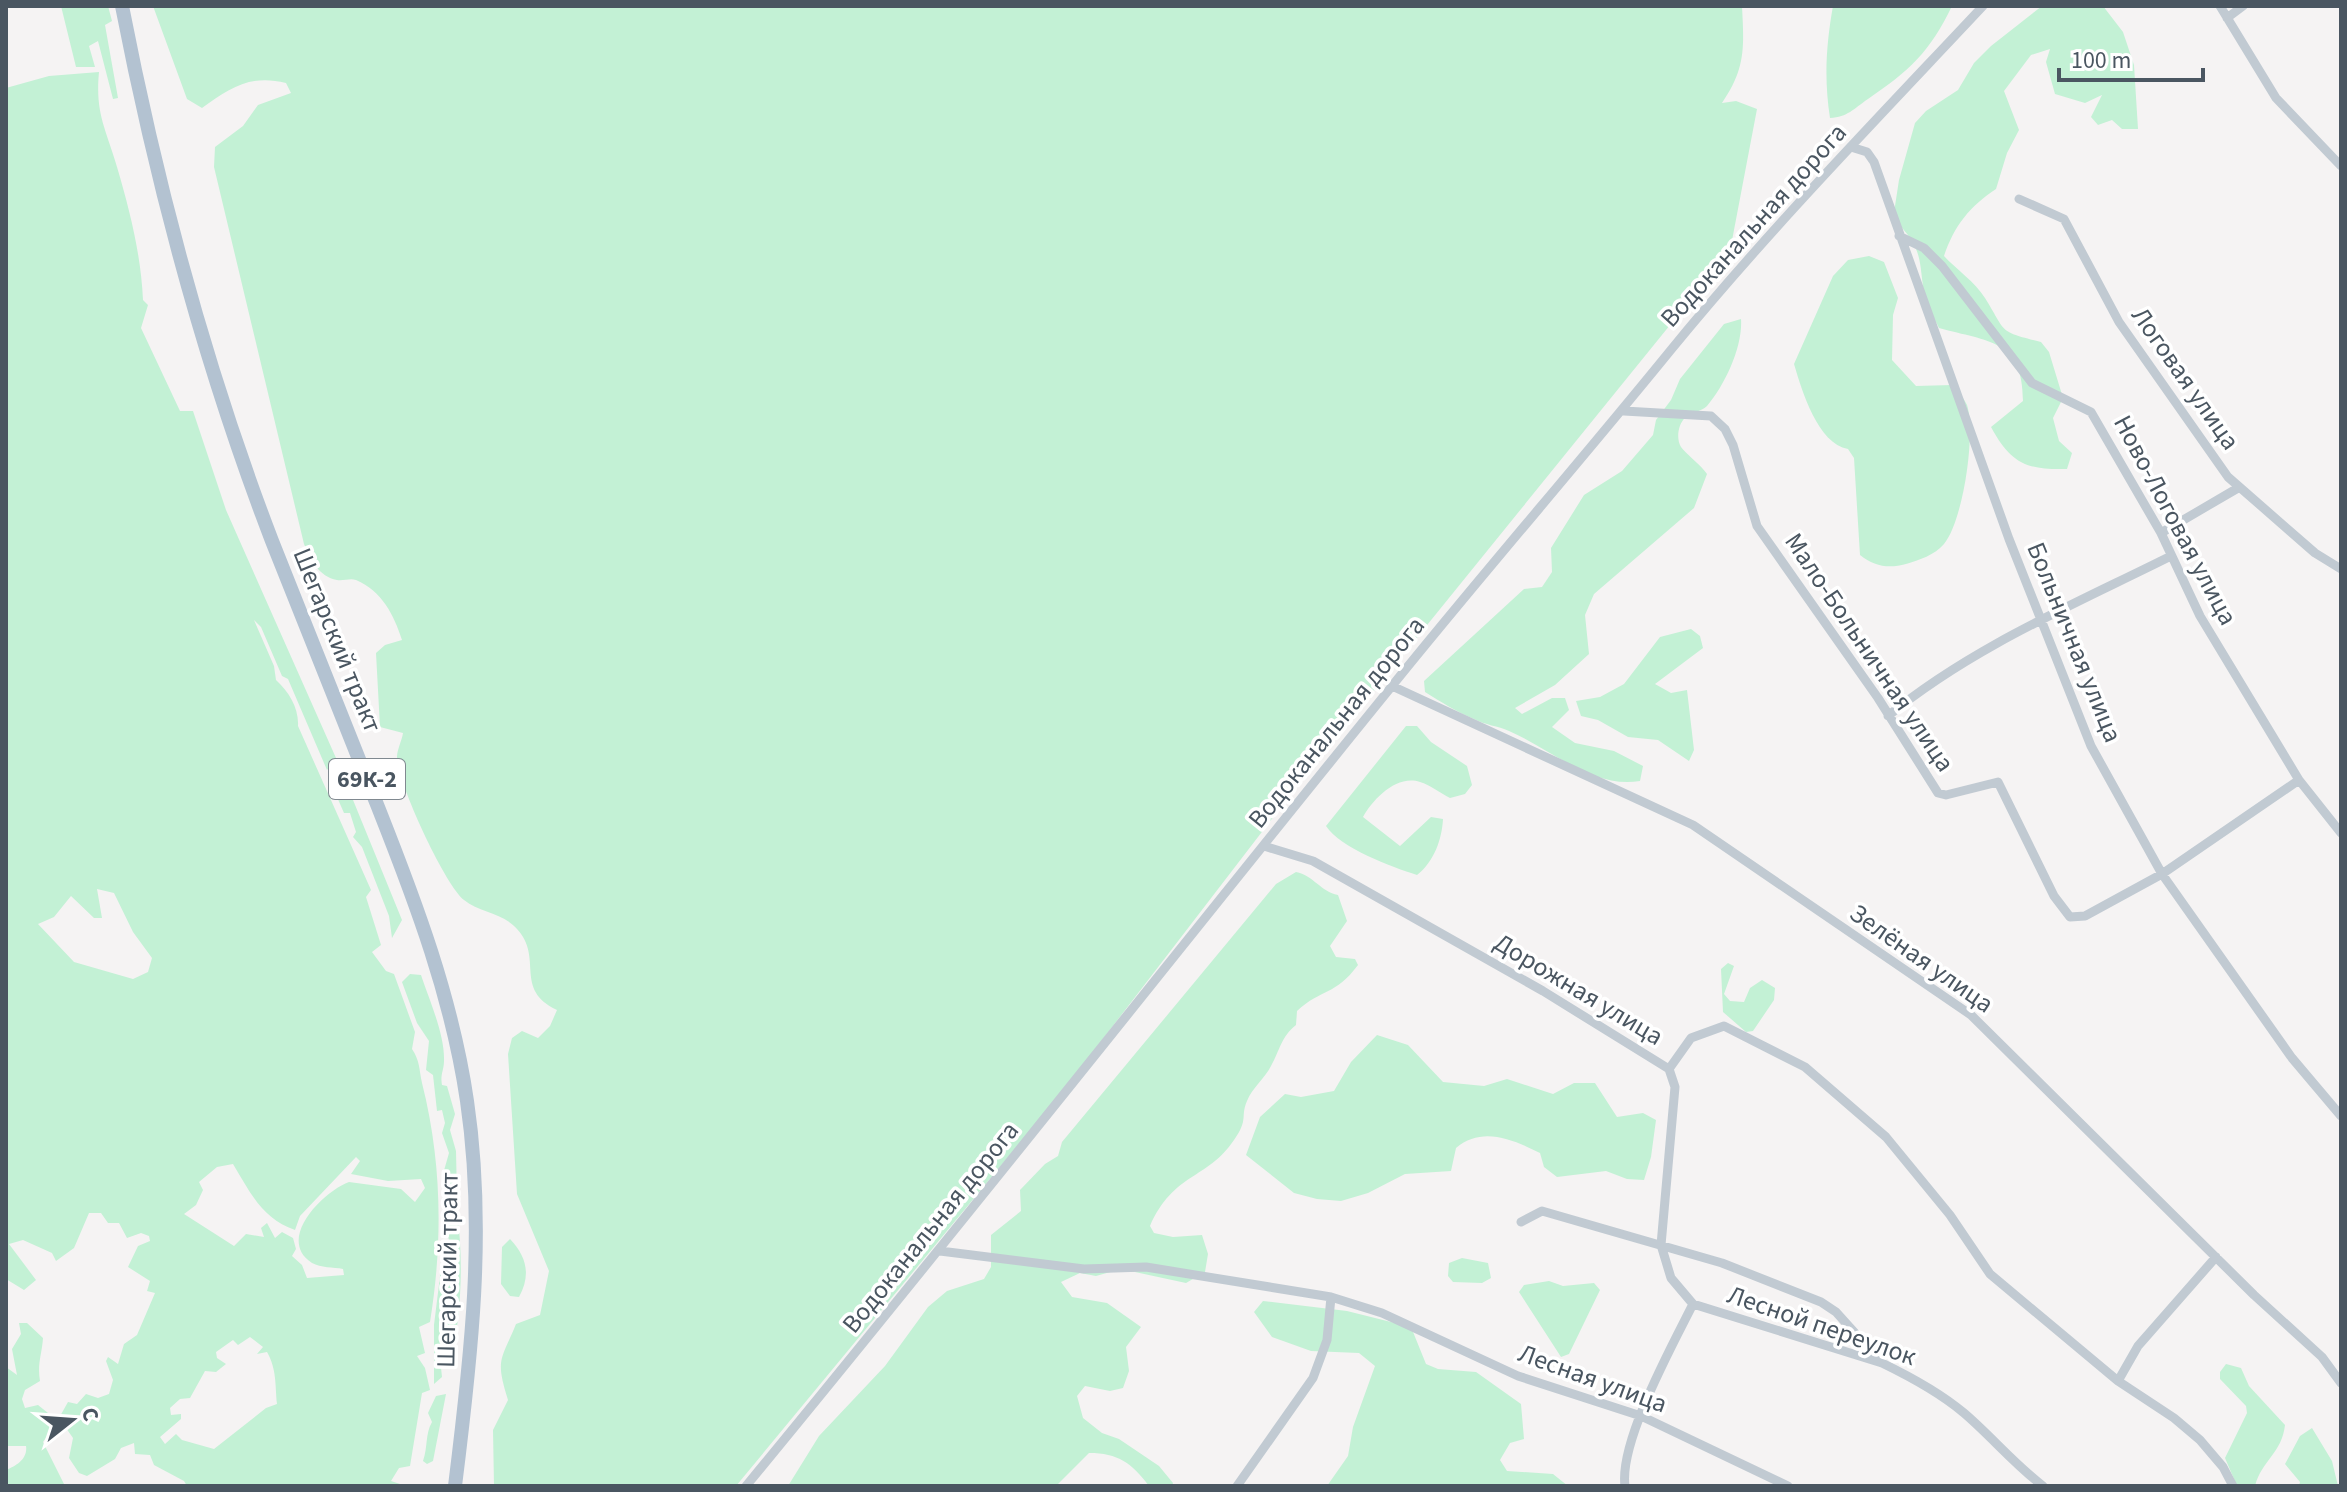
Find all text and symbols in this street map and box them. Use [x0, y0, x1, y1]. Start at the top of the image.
scale bar [2059, 32, 2203, 82]
text: 100 m [2071, 43, 2131, 78]
street label: Водоканальная дорога [1652, 115, 1855, 335]
street label: Логовая улица [2122, 299, 2249, 457]
street label: Ново-Логовая улица [2105, 409, 2247, 632]
street label: Мало-Больничная улица [1776, 525, 1963, 779]
street label: Больничная улица [2018, 537, 2132, 748]
street label: Шегарский тракт [284, 542, 391, 738]
street label: Водоканальная дорога [1239, 608, 1434, 836]
road number: 69К-2 [329, 759, 405, 799]
street label: Зелёная улица [1842, 895, 2001, 1022]
street label: Дорожная улица [1487, 924, 1670, 1055]
street label: Водоканальная дорога [833, 1113, 1028, 1341]
street label: Шегарский тракт [427, 1172, 468, 1368]
street label: Лесной переулок [1723, 1276, 1921, 1375]
street label: Лесная улица [1513, 1334, 1672, 1422]
north arrow [32, 1380, 112, 1460]
text: С [73, 1404, 107, 1425]

